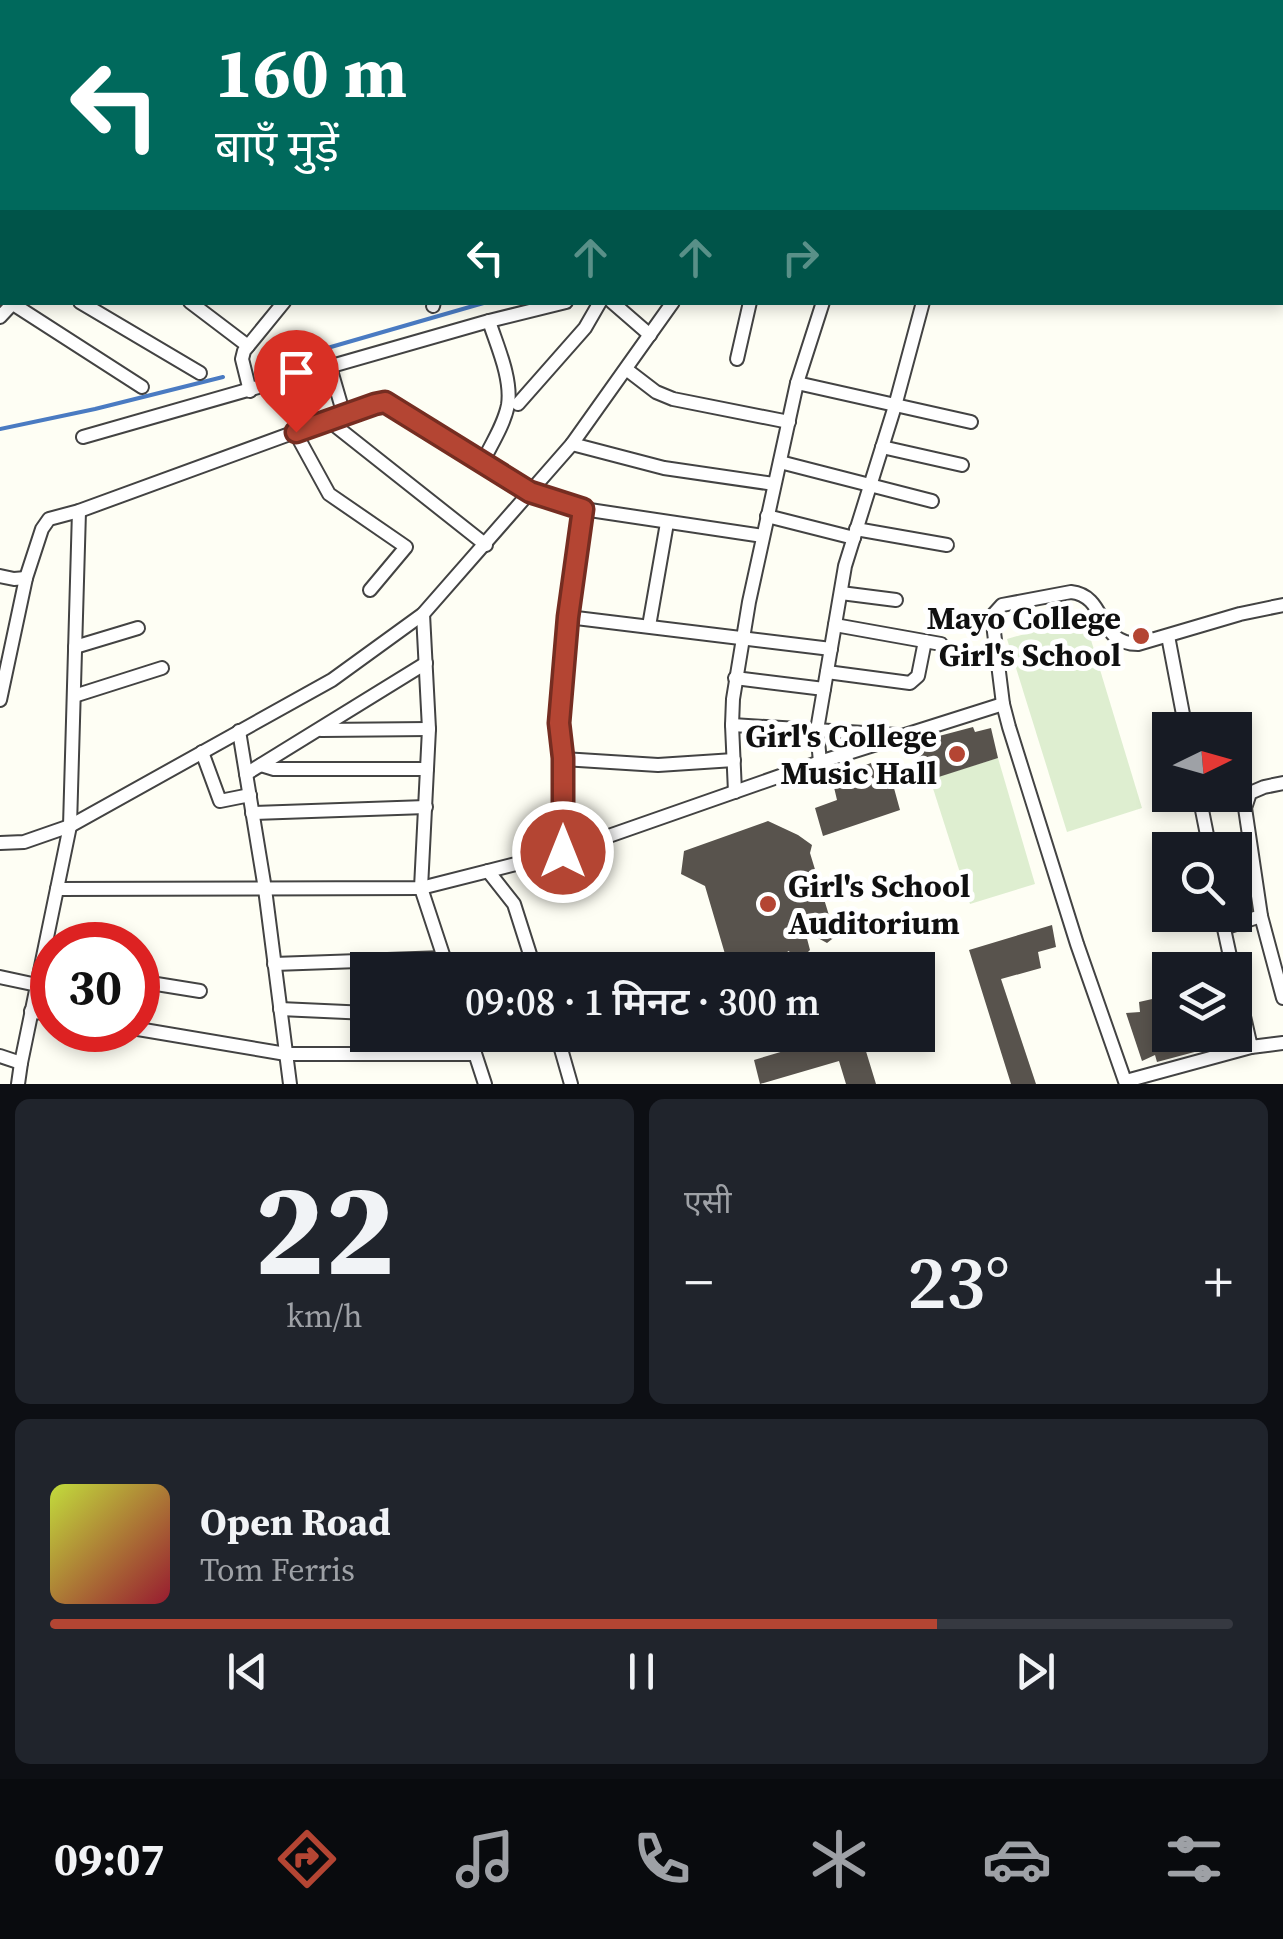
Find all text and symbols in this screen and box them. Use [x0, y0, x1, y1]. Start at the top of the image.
text: 160 m [215, 24, 407, 120]
icon: left [50, 40, 180, 170]
text: बाएँ मुड़ें [215, 115, 339, 177]
icon: left [458, 230, 513, 285]
icon: ahead [563, 230, 618, 285]
icon: ahead [668, 230, 723, 285]
icon: right [773, 230, 828, 285]
pin [254, 330, 339, 433]
icon: arrive [269, 345, 324, 400]
place label: Mayo College Girl's School [927, 596, 1121, 677]
marker: Mayo College Girl's School [1130, 625, 1152, 647]
north arrow [1152, 712, 1252, 812]
map controls [1152, 712, 1252, 1052]
place label: Girl's College Music Hall [745, 714, 937, 795]
marker: Girl's College Music Hall [946, 743, 968, 765]
position arrow [511, 800, 615, 904]
button: search [1152, 832, 1252, 932]
place label: Girl's School Auditorium [788, 864, 970, 945]
marker: Girl's School Auditorium [757, 893, 779, 915]
speed limit sign: 30 [30, 922, 160, 1052]
button: layers [1152, 952, 1252, 1052]
text: 09:08 · 1 मिनट · 300 m [465, 976, 820, 1028]
text: 22 [254, 1139, 395, 1318]
text: एसी [684, 1180, 732, 1224]
text: 23° [907, 1230, 1010, 1333]
text: − [684, 1244, 713, 1319]
text: + [1204, 1244, 1233, 1319]
text: km/h [286, 1294, 363, 1338]
text: Open Road [200, 1496, 391, 1548]
text: Tom Ferris [200, 1548, 355, 1592]
icon: previous [220, 1644, 275, 1699]
icon: pause [614, 1644, 669, 1699]
icon: next [1008, 1644, 1063, 1699]
icon: directions [272, 1824, 342, 1894]
icon: music [450, 1824, 520, 1894]
icon: phone [627, 1824, 697, 1894]
icon: climate [804, 1824, 874, 1894]
icon: car [982, 1824, 1052, 1894]
icon: filters [1159, 1824, 1229, 1894]
text: 09:07 [54, 1828, 165, 1890]

